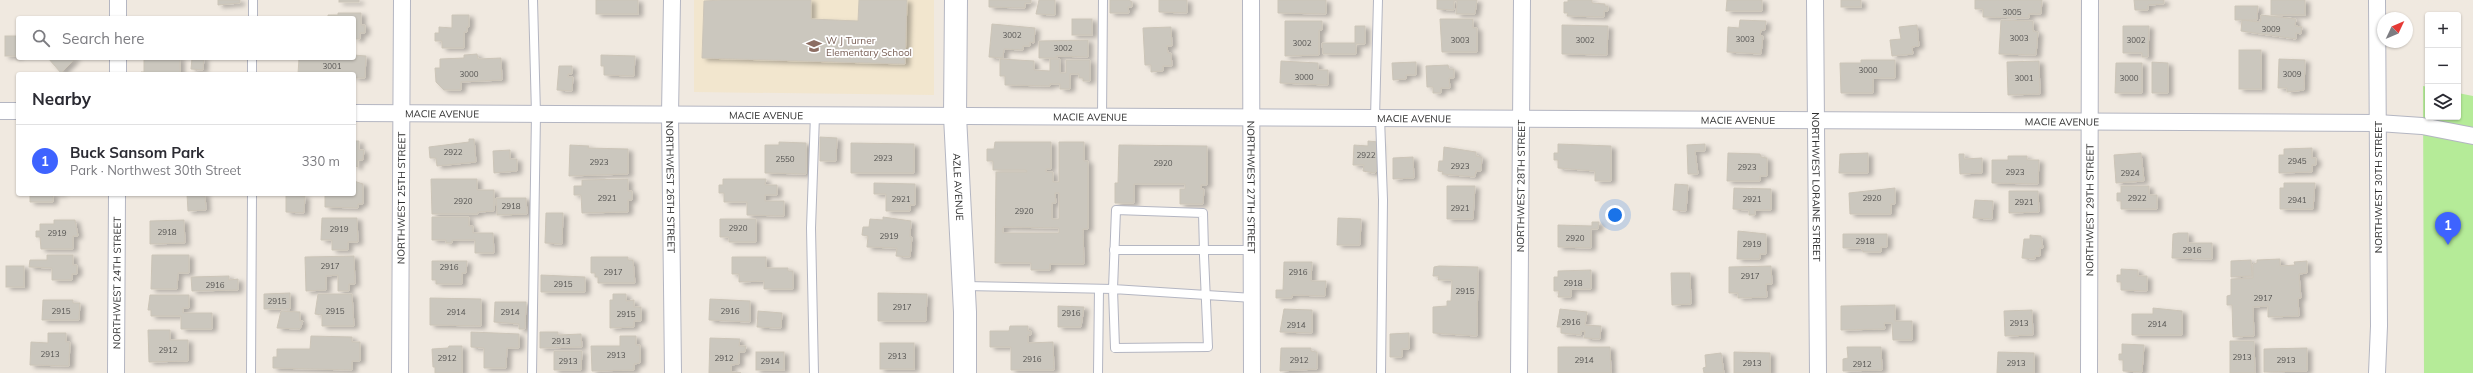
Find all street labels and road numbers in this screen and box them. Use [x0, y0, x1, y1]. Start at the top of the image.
street label: MACIE AVENUE [405, 107, 479, 120]
street label: MACIE AVENUE [729, 108, 803, 122]
street label: MACIE AVENUE [1053, 110, 1127, 123]
street label: MACIE AVENUE [1377, 112, 1451, 125]
street label: NORTHWEST LORAINE STREET [1809, 112, 1824, 262]
street label: MACIE AVENUE [1701, 113, 1775, 127]
street label: MACIE AVENUE [2025, 115, 2099, 128]
street label: NORTHWEST 28TH STREET [1513, 120, 1528, 252]
street label: NORTHWEST 26TH STREET [664, 121, 678, 253]
street label: NORTHWEST 27TH STREET [1245, 121, 1258, 253]
street label: NORTHWEST 30TH STREET [2372, 121, 2385, 253]
street label: NORTHWEST 25TH STREET [394, 132, 408, 264]
street label: NORTHWEST 29TH STREET [2083, 144, 2096, 276]
street label: AZLE AVENUE [950, 153, 967, 221]
street label: NORTHWEST 24TH STREET [110, 217, 123, 349]

